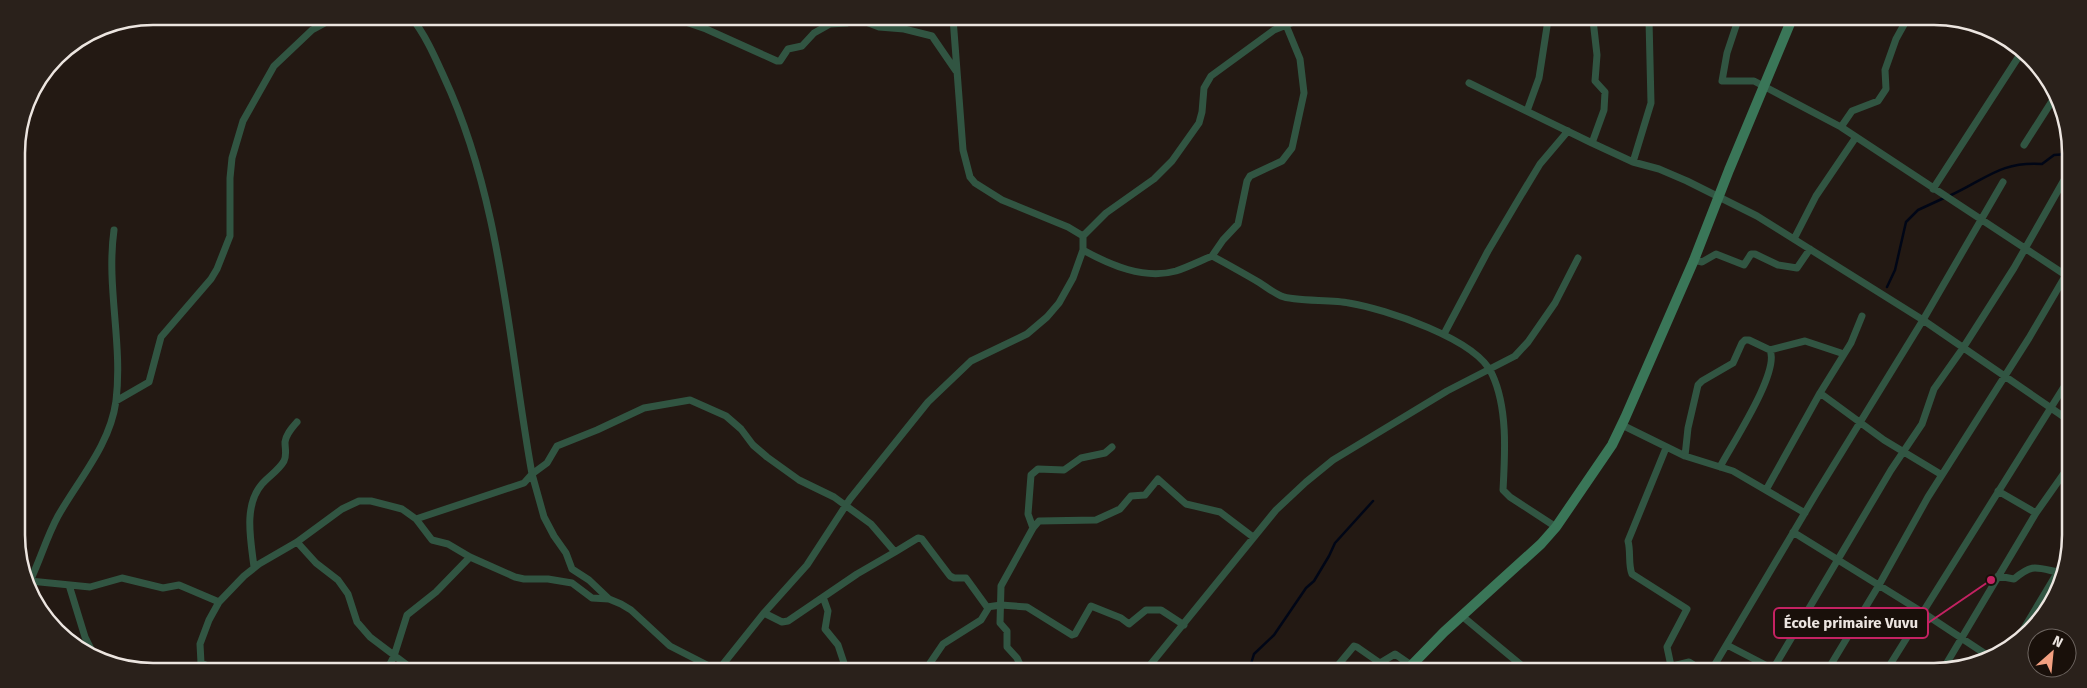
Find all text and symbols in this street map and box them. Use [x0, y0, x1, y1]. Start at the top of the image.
callout: École primaire Vuvu [1774, 608, 1928, 638]
text: École primaire Vuvu [1784, 614, 1918, 632]
north arrow [2027, 628, 2077, 678]
text: N [2050, 632, 2066, 652]

